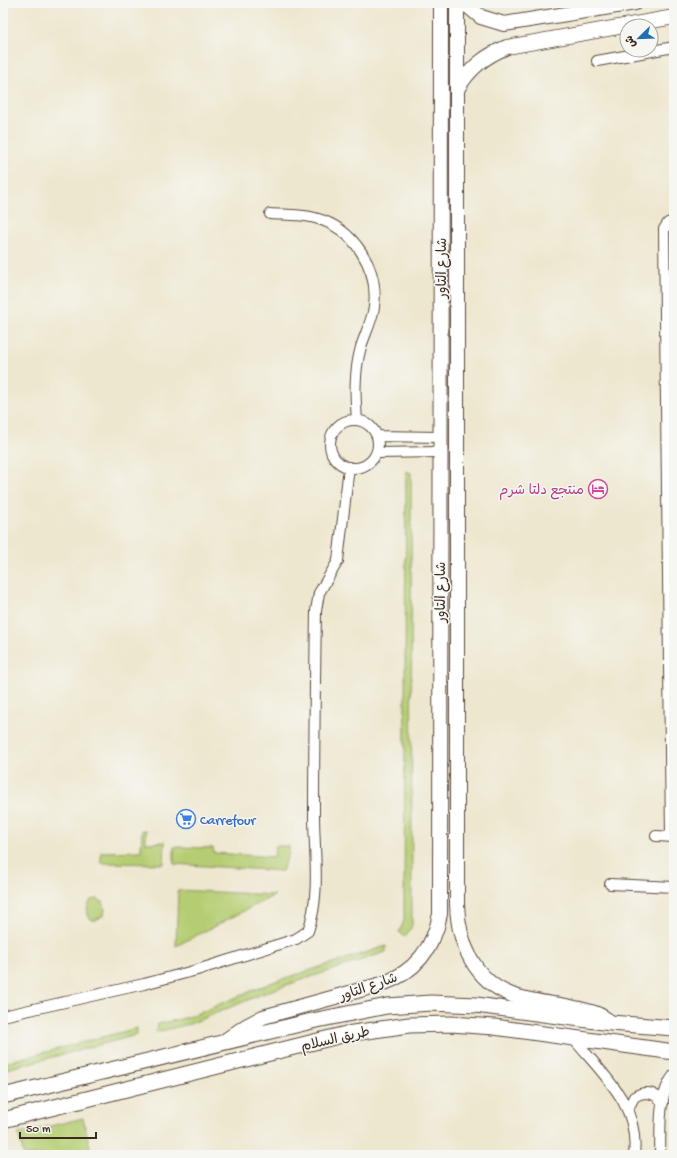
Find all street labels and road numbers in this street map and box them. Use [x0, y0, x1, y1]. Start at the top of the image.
street label: شارع التاور [435, 238, 452, 299]
street label: شارع التاور [434, 562, 451, 623]
street label: شارع التاور [336, 970, 400, 1007]
street label: طريق السلام [299, 1024, 372, 1057]

